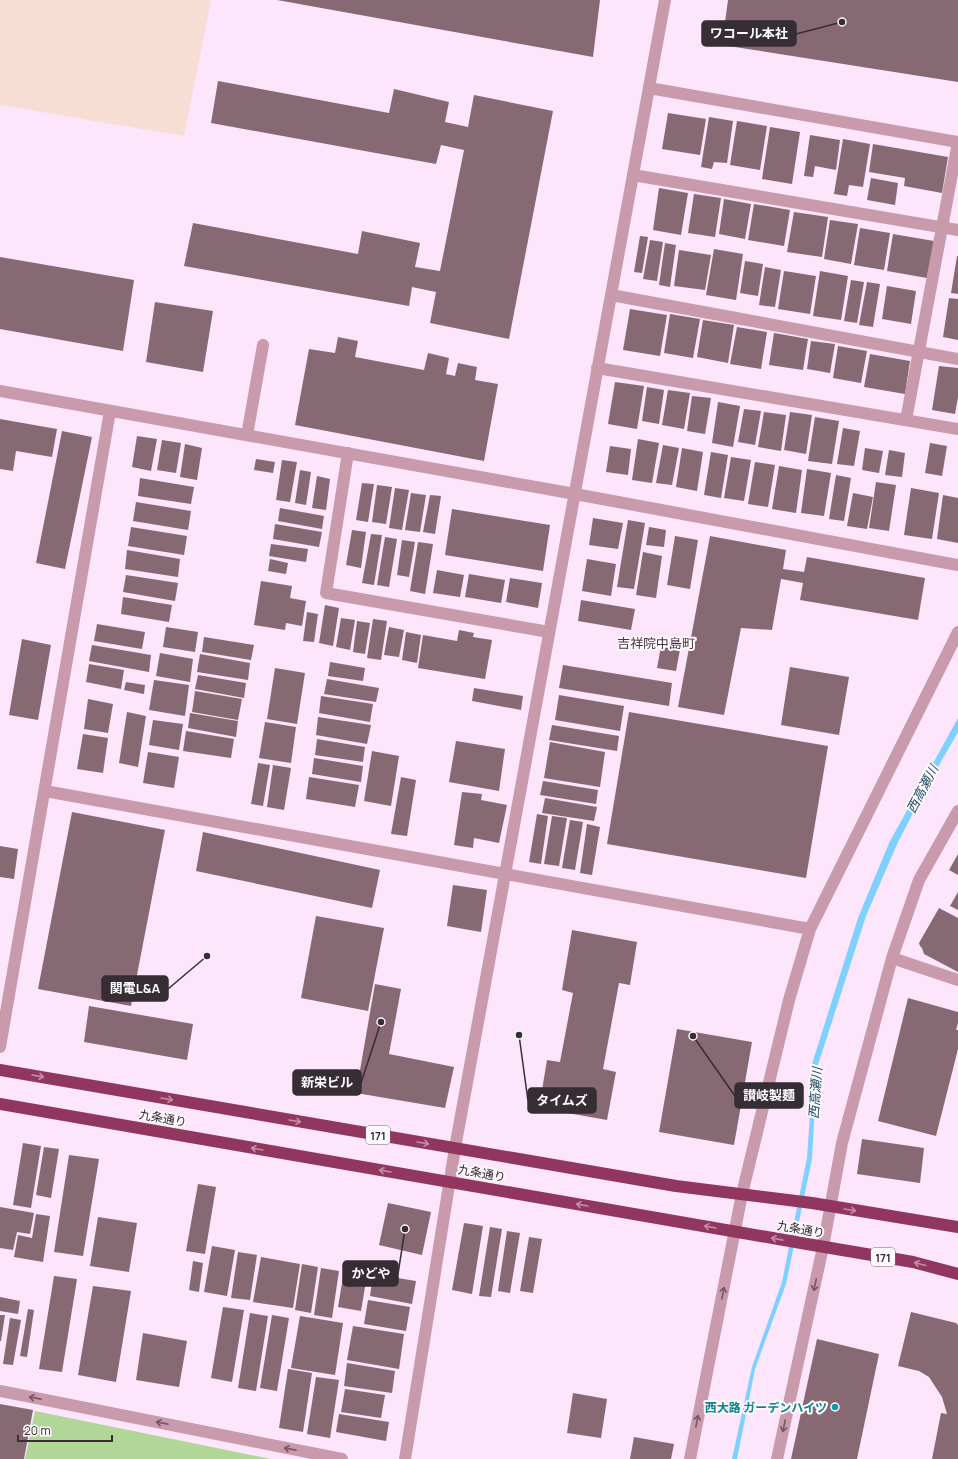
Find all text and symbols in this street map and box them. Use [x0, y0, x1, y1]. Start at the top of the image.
callout: ワコール本社 [702, 21, 796, 46]
text: ワコール本社 [710, 24, 788, 42]
district label: 吉祥院中島町 [617, 634, 695, 652]
water label: 西高瀬川 [902, 760, 943, 816]
callout: 関電L&A [102, 976, 168, 1001]
text: 関電L&A [110, 979, 160, 997]
water label: 西高瀬川 [804, 1064, 826, 1120]
callout: 新栄ビル [293, 1070, 361, 1095]
one-way arrow [32, 1073, 45, 1081]
text: 新栄ビル [301, 1073, 353, 1091]
callout: 讃岐製麺 [735, 1083, 803, 1108]
text: 讃岐製麺 [743, 1086, 795, 1104]
callout: タイムズ [528, 1088, 596, 1113]
text: タイムズ [536, 1091, 588, 1109]
one-way arrow [160, 1095, 173, 1103]
street label: 九条通り [138, 1105, 188, 1131]
one-way arrow [288, 1117, 301, 1125]
road number: 171 [366, 1126, 390, 1144]
one-way arrow [416, 1139, 429, 1147]
one-way arrow [250, 1144, 263, 1152]
street label: 九条通り [457, 1160, 507, 1186]
one-way arrow [379, 1167, 392, 1175]
one-way arrow [576, 1201, 589, 1209]
one-way arrow [843, 1206, 856, 1214]
street label: 九条通り [776, 1216, 826, 1242]
one-way arrow [704, 1223, 717, 1231]
one-way arrow [771, 1235, 784, 1243]
road number: 171 [871, 1248, 895, 1266]
one-way arrow [914, 1259, 927, 1267]
callout: かどや [343, 1261, 398, 1286]
text: かどや [351, 1264, 391, 1282]
one-way arrow [810, 1279, 818, 1292]
one-way arrow [719, 1287, 727, 1300]
one-way arrow [29, 1393, 42, 1401]
place label: 西大路 ガーデンハイツ [705, 1399, 827, 1416]
marker: 西大路 ガーデンハイツ [830, 1402, 840, 1412]
one-way arrow [694, 1415, 702, 1428]
scale bar [18, 1417, 112, 1443]
one-way arrow [156, 1419, 169, 1427]
one-way arrow [780, 1419, 788, 1432]
text: 20 m [24, 1422, 51, 1439]
one-way arrow [284, 1444, 297, 1452]

